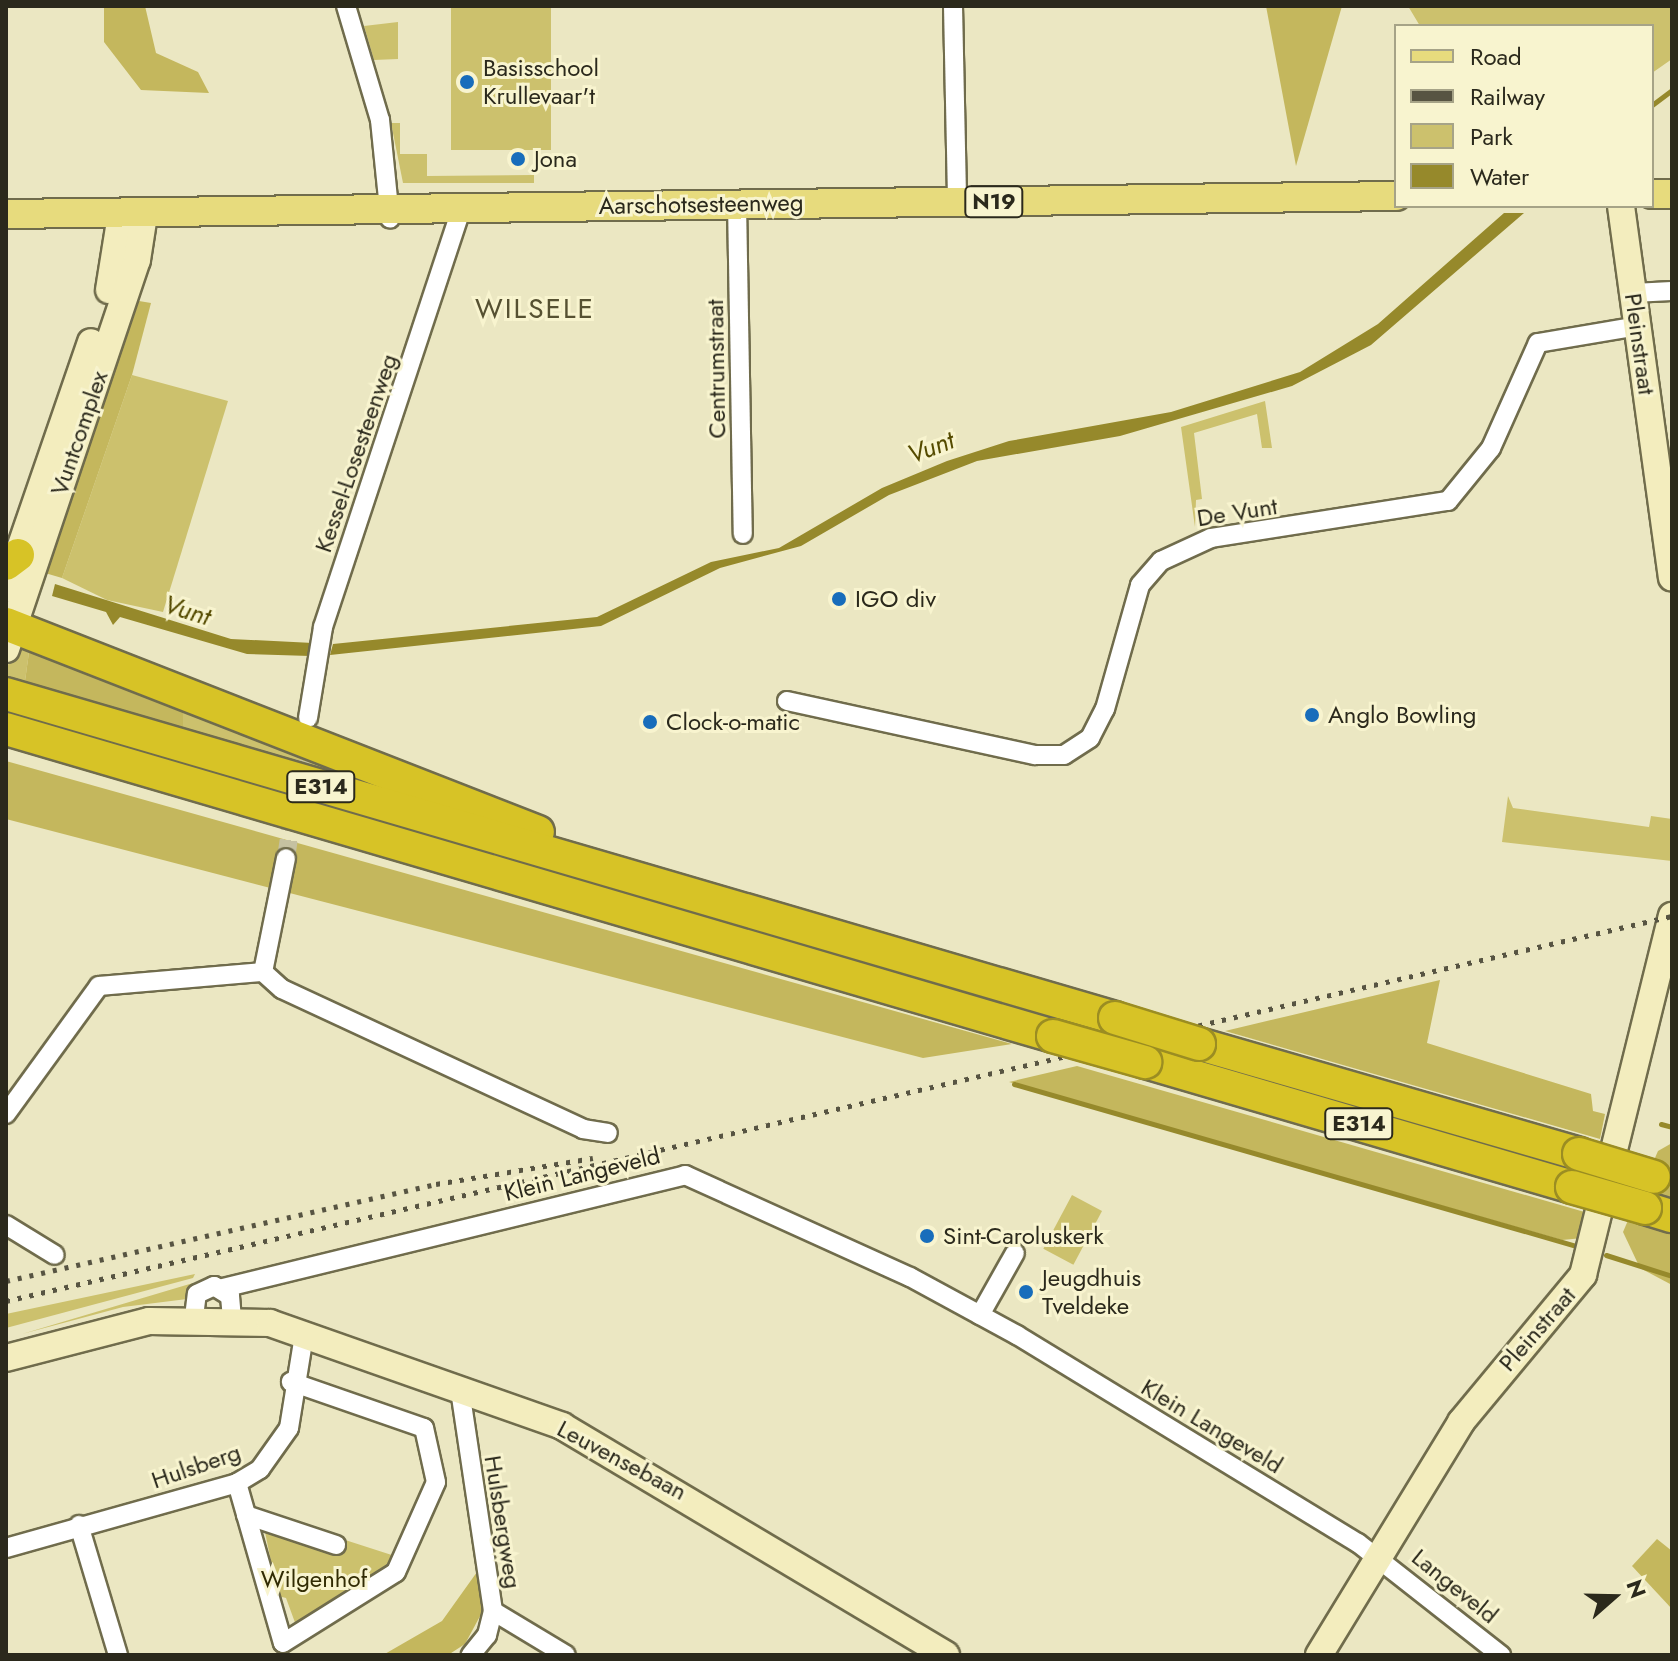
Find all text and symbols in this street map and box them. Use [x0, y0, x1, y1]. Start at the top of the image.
legend [1394, 24, 1654, 208]
text: Road [1470, 39, 1522, 74]
place label: Basisschool Krullevaar't [483, 54, 599, 110]
marker: Basisschool Krullevaar't [458, 73, 476, 91]
text: Railway [1470, 79, 1545, 114]
text: Park [1470, 119, 1513, 154]
place label: Jona [534, 145, 577, 173]
marker: Jona [509, 150, 527, 168]
text: Water [1470, 159, 1529, 194]
road number: N19 [964, 184, 1024, 220]
street label: Aarschotsesteenweg [598, 188, 804, 220]
street label: Pleinstraat [1619, 291, 1661, 397]
district label: WILSELE [475, 292, 595, 326]
street label: Centrumstraat [700, 299, 732, 439]
street label: Kessel-Losesteenweg [309, 350, 403, 556]
street label: Vuntcomplex [44, 367, 114, 499]
water label: Vunt [903, 425, 959, 471]
street label: De Vunt [1195, 491, 1279, 533]
place label: IGO div [855, 585, 936, 613]
water label: Vunt [160, 589, 214, 633]
marker: IGO div [830, 590, 848, 608]
place label: Anglo Bowling [1328, 701, 1476, 729]
marker: Anglo Bowling [1303, 706, 1321, 724]
place label: Clock-o-matic [666, 708, 800, 736]
marker: Clock-o-matic [641, 713, 659, 731]
road number: E314 [285, 769, 357, 805]
road number: E314 [1323, 1106, 1395, 1142]
street label: Klein Langeveld [501, 1141, 663, 1207]
place label: Sint-Caroluskerk [943, 1222, 1104, 1250]
marker: Sint-Caroluskerk [918, 1227, 936, 1245]
place label: Jeugdhuis Tveldeke [1042, 1264, 1141, 1320]
street label: Pleinstraat [1493, 1281, 1581, 1377]
marker: Jeugdhuis Tveldeke [1017, 1283, 1035, 1301]
street label: Klein Langeveld [1136, 1372, 1288, 1480]
street label: Leuvensebaan [552, 1414, 692, 1506]
street label: Hulsberg [148, 1437, 244, 1495]
street label: Hulsbergweg [478, 1453, 528, 1591]
street label: Langeveld [1406, 1543, 1504, 1629]
north arrow [1574, 1557, 1654, 1637]
park label: Wilgenhof [261, 1565, 367, 1593]
text: N [1619, 1575, 1655, 1602]

